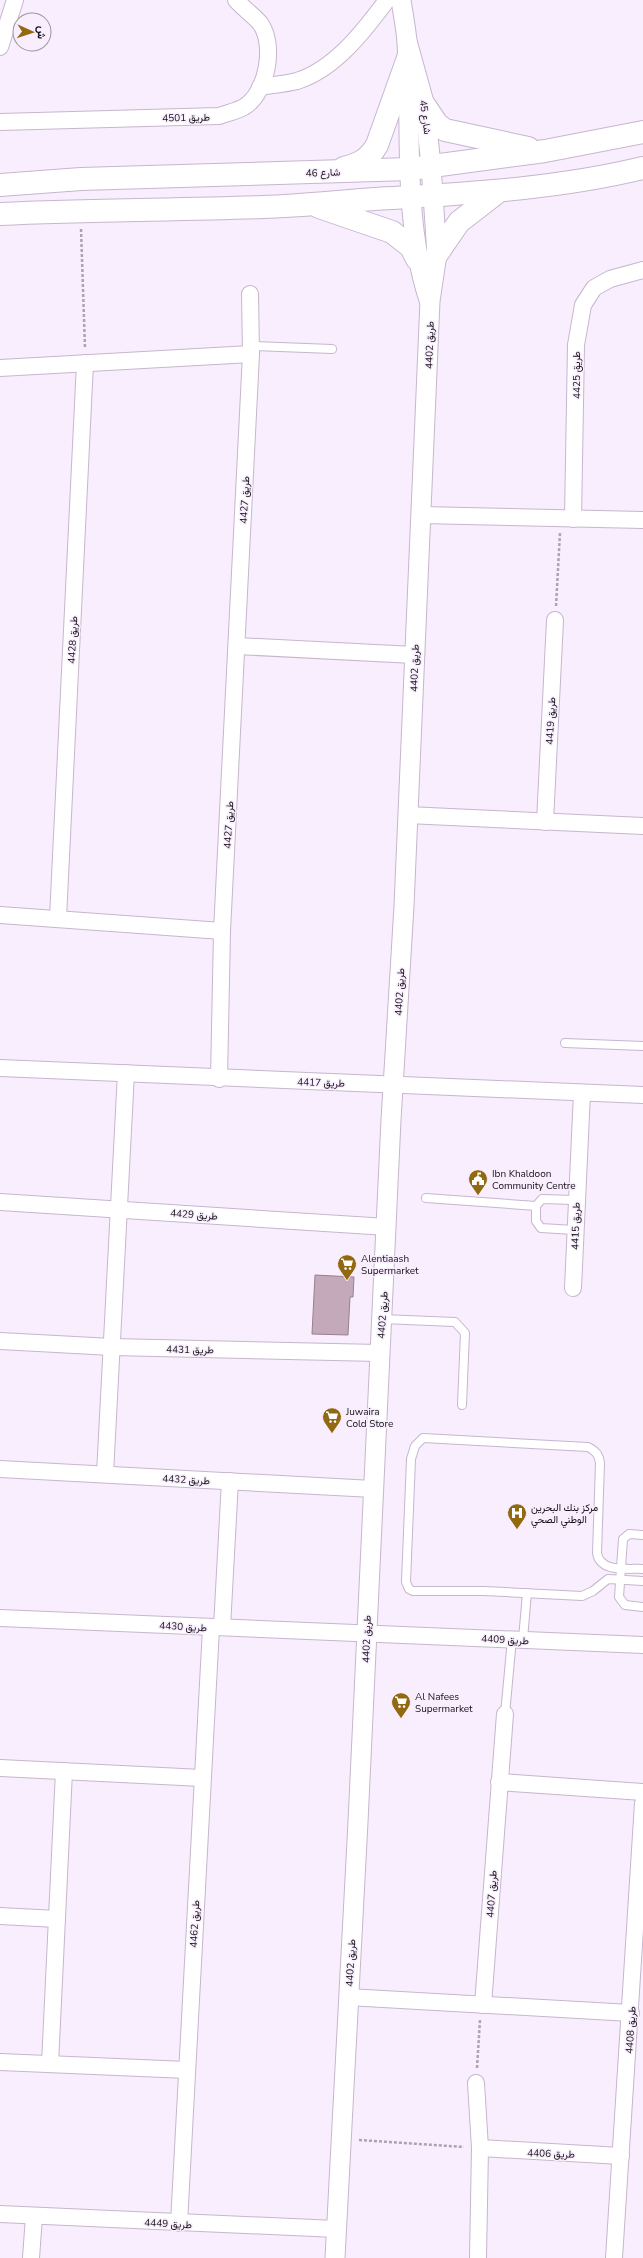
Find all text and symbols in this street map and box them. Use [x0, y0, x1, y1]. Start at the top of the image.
north arrow [12, 12, 52, 52]
text: ش [34, 26, 49, 39]
street label: شارع 45 [416, 99, 434, 135]
street label: طريق 4501 [162, 111, 211, 125]
street label: شارع 46 [305, 165, 341, 181]
street label: طريق 4402 [422, 320, 438, 369]
street label: طريق 4425 [570, 351, 584, 399]
street label: طريق 4427 [237, 475, 253, 524]
street label: طريق 4428 [65, 615, 81, 664]
street label: طريق 4402 [407, 643, 423, 692]
street label: طريق 4419 [543, 696, 559, 745]
street label: طريق 4427 [221, 800, 237, 849]
street label: طريق 4402 [392, 967, 408, 1016]
street label: طريق 4417 [297, 1075, 346, 1091]
place label: Ibn Khaldoon Community Centre [492, 1167, 576, 1193]
public building icon: Ibn Khaldoon Community Centre [467, 1168, 489, 1196]
street label: طريق 4415 [568, 1201, 584, 1250]
street label: طريق 4429 [170, 1206, 219, 1224]
place label: Alentiaash Supermarket [361, 1252, 419, 1278]
supermarket icon: Alentiaash Supermarket [336, 1253, 358, 1281]
street label: طريق 4402 [374, 1290, 392, 1339]
street label: طريق 4431 [166, 1343, 214, 1357]
place label: Juwaira Cold Store [345, 1405, 393, 1431]
supermarket icon: Juwaira Cold Store [321, 1406, 343, 1434]
street label: طريق 4432 [162, 1472, 211, 1488]
place label: مركز بنك البحرين الوطني الصحي [531, 1501, 598, 1528]
hospital icon: مركز بنك البحرين الوطني الصحي [506, 1502, 528, 1530]
street label: طريق 4402 [359, 1614, 375, 1663]
street label: طريق 4430 [159, 1619, 208, 1635]
street label: طريق 4409 [481, 1632, 530, 1648]
place label: Al Nafees Supermarket [415, 1690, 473, 1716]
supermarket icon: Al Nafees Supermarket [390, 1691, 412, 1719]
street label: طريق 4407 [483, 1869, 501, 1918]
street label: طريق 4462 [187, 1899, 203, 1948]
street label: طريق 4402 [343, 1938, 359, 1987]
street label: طريق 4408 [622, 2005, 640, 2054]
street label: طريق 4406 [527, 2146, 576, 2162]
street label: طريق 4449 [144, 2216, 193, 2232]

